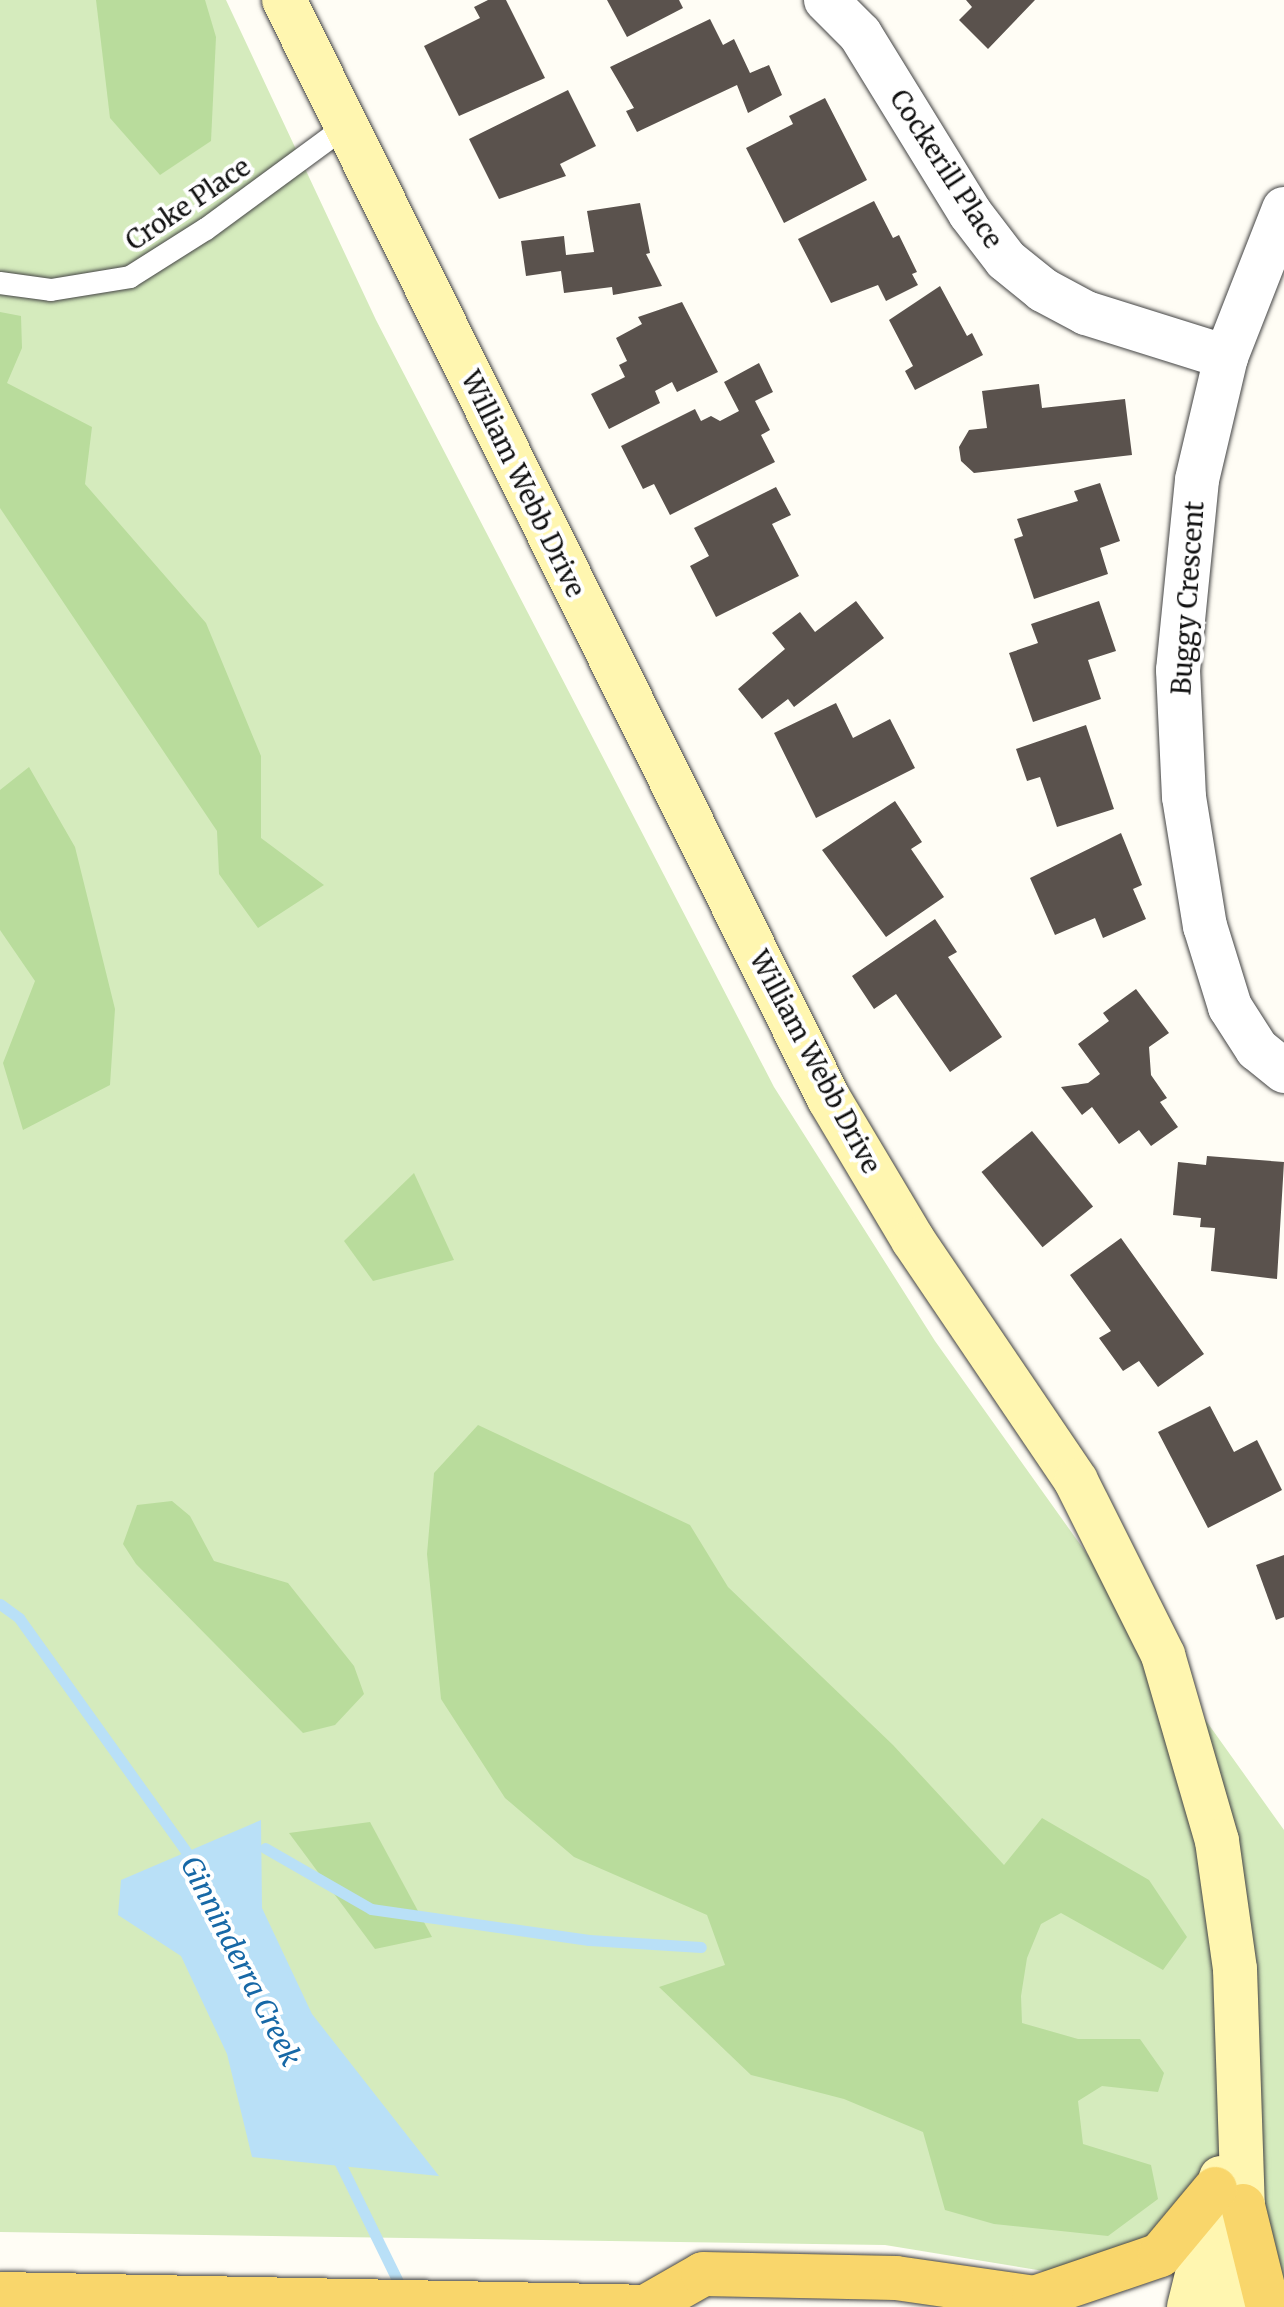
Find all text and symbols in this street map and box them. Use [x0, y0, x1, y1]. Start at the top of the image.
street label: Cockerill Place [883, 84, 1009, 254]
street label: Croke Place [120, 151, 256, 257]
street label: William Webb Drive [455, 366, 591, 602]
street label: Buggy Crescent [1166, 500, 1210, 696]
street label: William Webb Drive [743, 945, 887, 1179]
water label: Ginninderra Creek [174, 1851, 308, 2071]

